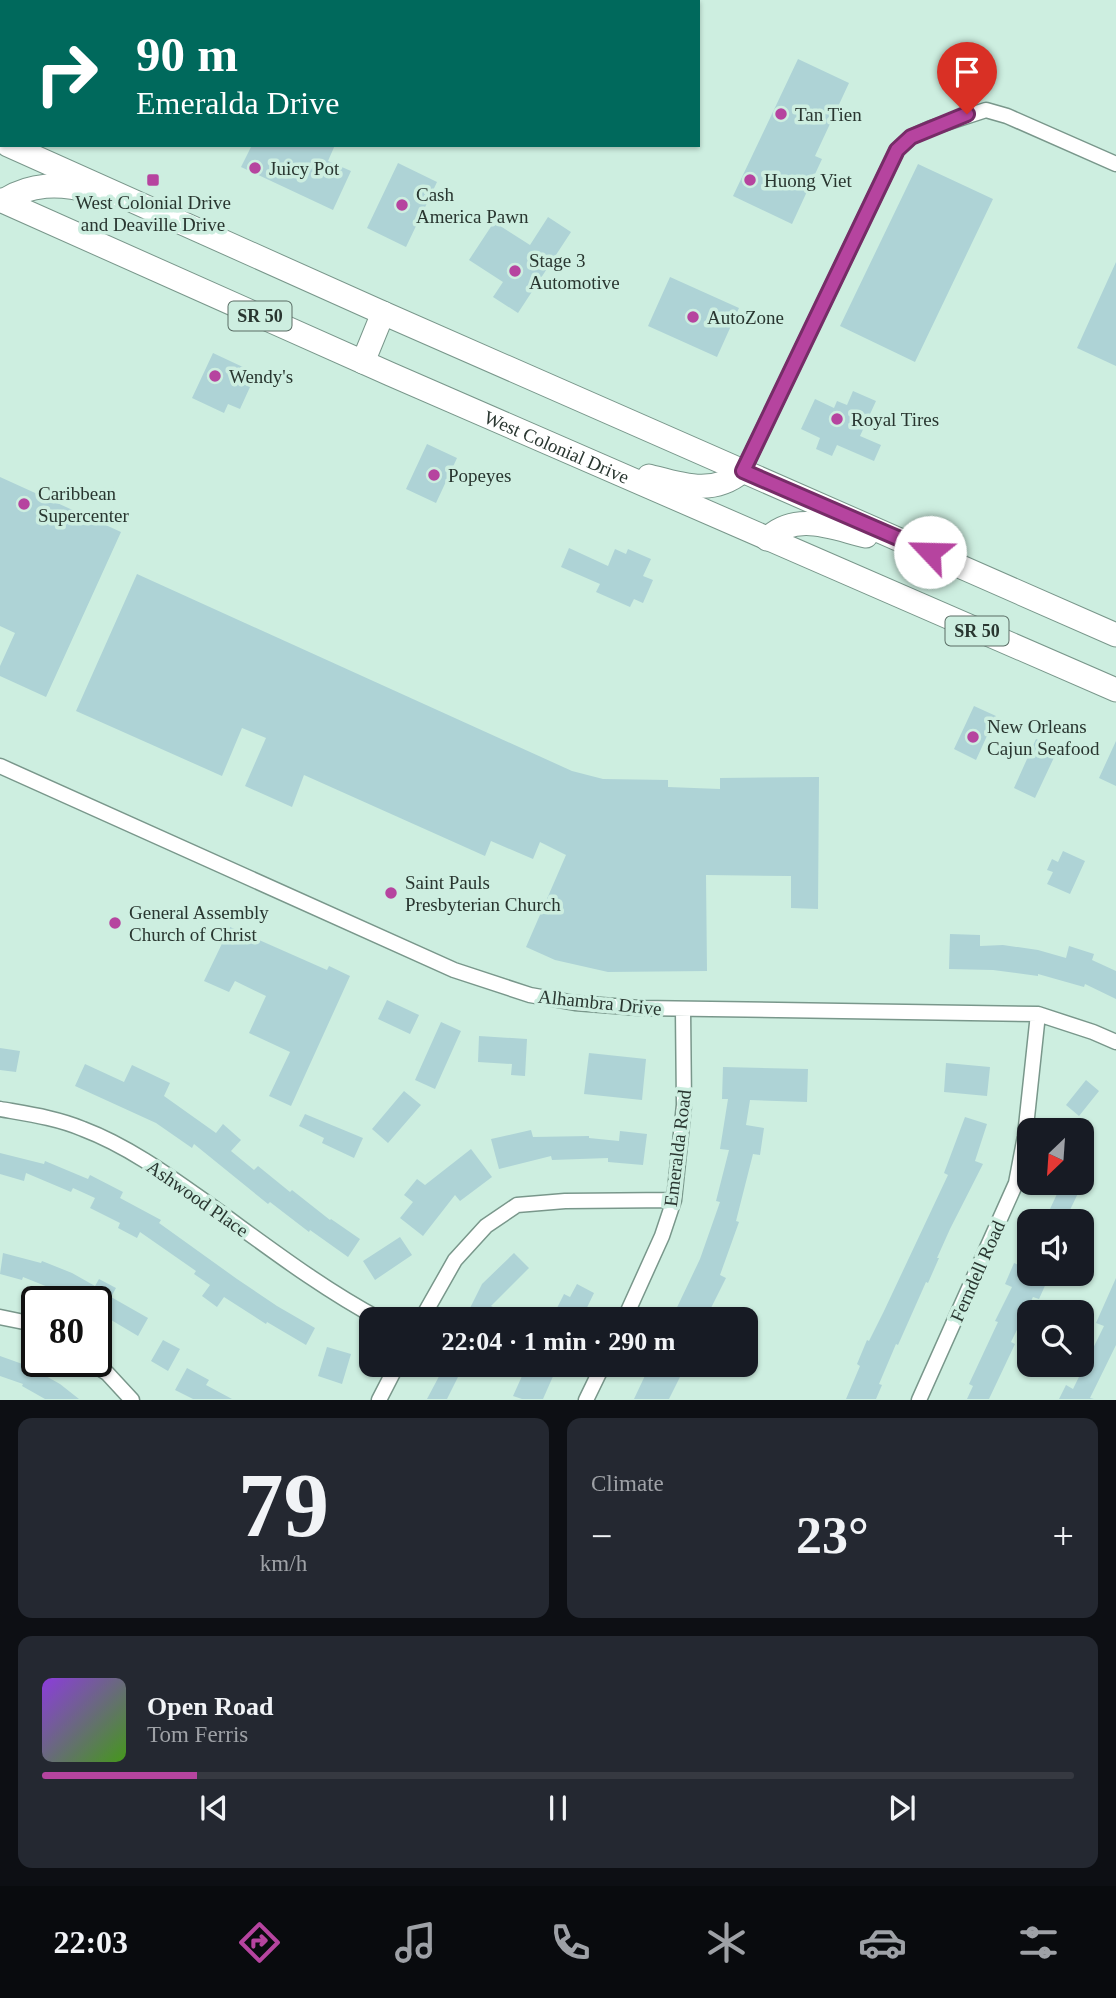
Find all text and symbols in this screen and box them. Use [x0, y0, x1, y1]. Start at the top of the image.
text: 90 m [136, 27, 238, 82]
icon: right [21, 28, 112, 119]
pin [937, 42, 997, 114]
icon: arrive [948, 53, 986, 91]
text: Emeralda Drive [136, 85, 339, 121]
place label: Tan Tien [795, 104, 862, 125]
marker: Tan Tien [773, 106, 789, 122]
place label: Juicy Pot [269, 158, 340, 179]
marker: Juicy Pot [247, 160, 263, 176]
place label: Huong Viet [764, 170, 852, 191]
marker: West Colonial Drive and Deaville Drive [145, 172, 161, 188]
marker: Huong Viet [742, 172, 758, 188]
place label: Cash America Pawn [416, 184, 529, 227]
place label: West Colonial Drive and Deaville Drive [75, 192, 231, 235]
marker: Cash America Pawn [394, 197, 410, 213]
place label: Stage 3 Automotive [529, 250, 620, 293]
marker: Stage 3 Automotive [507, 263, 523, 279]
road number: SR 50 [229, 302, 292, 330]
place label: AutoZone [707, 307, 784, 328]
marker: AutoZone [685, 309, 701, 325]
place label: Wendy's [229, 366, 293, 387]
marker: Wendy's [207, 368, 223, 384]
street label: West Colonial Drive [481, 406, 632, 488]
place label: Royal Tires [851, 409, 939, 430]
marker: Royal Tires [829, 411, 845, 427]
place label: Popeyes [448, 465, 511, 486]
marker: Popeyes [426, 467, 442, 483]
place label: Caribbean Supercenter [38, 483, 129, 526]
marker: Caribbean Supercenter [16, 496, 32, 512]
position arrow [893, 515, 967, 589]
road number: SR 50 [946, 616, 1009, 646]
place label: New Orleans Cajun Seafood [987, 716, 1100, 759]
marker: New Orleans Cajun Seafood [965, 729, 981, 745]
place label: Saint Pauls Presbyterian Church [405, 872, 561, 915]
marker: Saint Pauls Presbyterian Church [383, 885, 399, 901]
place label: General Assembly Church of Christ [129, 902, 269, 945]
marker: General Assembly Church of Christ [107, 915, 123, 931]
street label: Alhambra Drive [537, 986, 663, 1019]
street label: Emeralda Road [660, 1088, 695, 1208]
north arrow [1017, 1118, 1094, 1195]
map controls [1017, 1118, 1094, 1377]
street label: Ashwood Place [143, 1156, 252, 1241]
button: sound [1017, 1209, 1094, 1286]
street label: Ferndell Road [946, 1217, 1009, 1325]
speed limit sign: 80 [21, 1286, 112, 1377]
button: search [1017, 1300, 1094, 1377]
text: 22:04 · 1 min · 290 m [442, 1327, 676, 1356]
text: 79 [238, 1455, 329, 1556]
text: Climate [591, 1471, 664, 1496]
text: 23° [796, 1507, 869, 1564]
text: − [591, 1515, 612, 1557]
text: + [1053, 1515, 1074, 1557]
text: km/h [260, 1551, 307, 1576]
text: Open Road [147, 1692, 273, 1721]
text: Tom Ferris [147, 1722, 248, 1747]
icon: previous [195, 1789, 233, 1827]
icon: pause [539, 1789, 577, 1827]
icon: next [883, 1789, 921, 1827]
icon: directions [235, 1918, 284, 1967]
icon: music [391, 1918, 440, 1967]
icon: phone [546, 1918, 595, 1967]
icon: climate [702, 1918, 751, 1967]
icon: car [858, 1918, 907, 1967]
icon: filters [1014, 1918, 1063, 1967]
text: 22:03 [53, 1924, 128, 1960]

